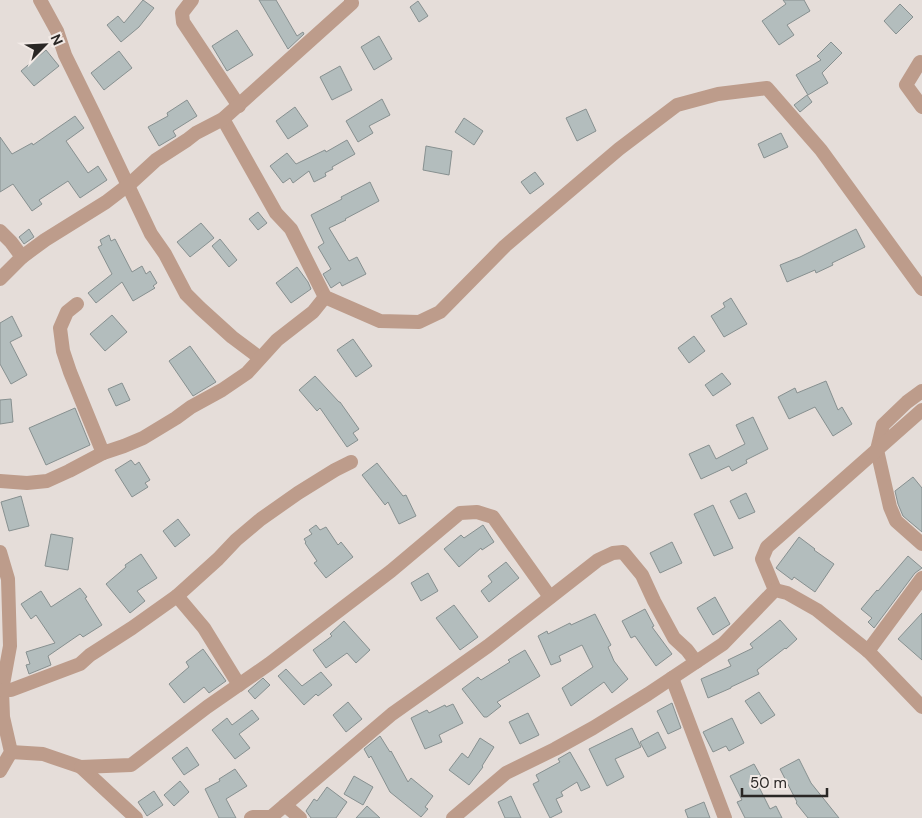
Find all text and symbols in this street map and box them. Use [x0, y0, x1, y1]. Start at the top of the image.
north arrow [20, 20, 70, 70]
text: N [47, 31, 67, 48]
scale bar [742, 766, 827, 798]
text: 50 m [750, 773, 787, 793]

